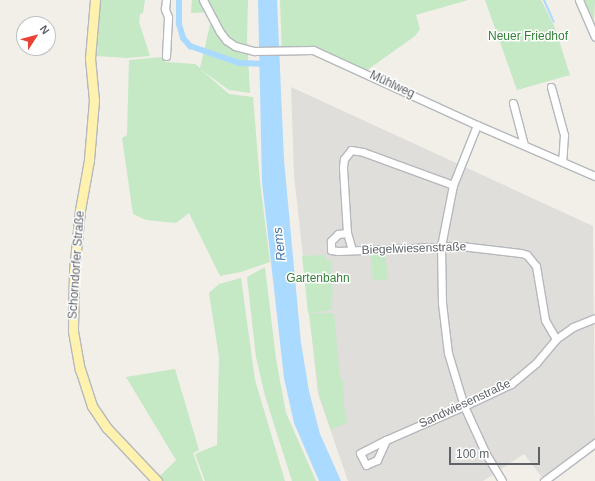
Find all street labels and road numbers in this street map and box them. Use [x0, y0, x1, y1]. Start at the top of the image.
street label: Mühlweg [367, 68, 417, 102]
street label: Schorndorfer Straße [66, 210, 88, 320]
street label: Biegelwiesenstraße [361, 240, 467, 258]
street label: Sandwiesenstraße [417, 376, 513, 432]

